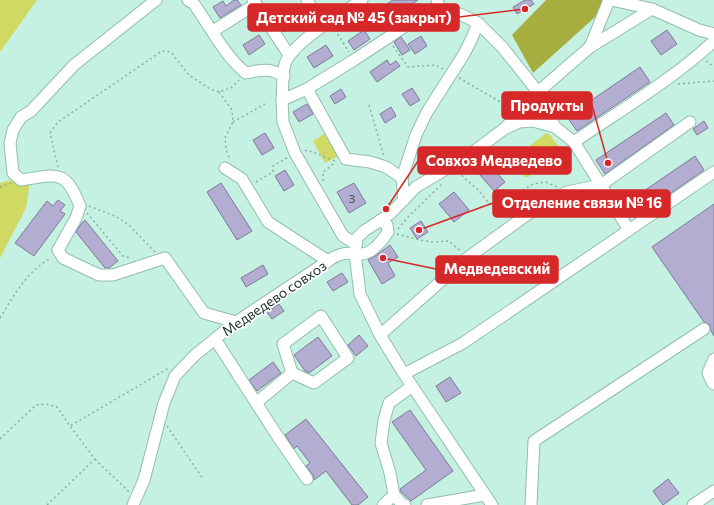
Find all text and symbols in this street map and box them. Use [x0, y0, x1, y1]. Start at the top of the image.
callout: Детский сад № 45 (закрыт) [248, 4, 459, 31]
text: Детский сад № 45 (закрыт) [256, 8, 452, 26]
callout: Продукты [502, 92, 592, 119]
text: Продукты [510, 96, 584, 114]
callout: Совхоз Медведево [418, 147, 571, 174]
text: Совхоз Медведево [426, 151, 562, 169]
callout: Отделение связи № 16 [493, 190, 670, 217]
house number: 3 [349, 191, 356, 205]
text: Отделение связи № 16 [502, 193, 662, 211]
callout: Медведевский [436, 256, 558, 283]
street label: Медведево совхоз [218, 257, 330, 339]
text: Медведевский [444, 259, 550, 277]

